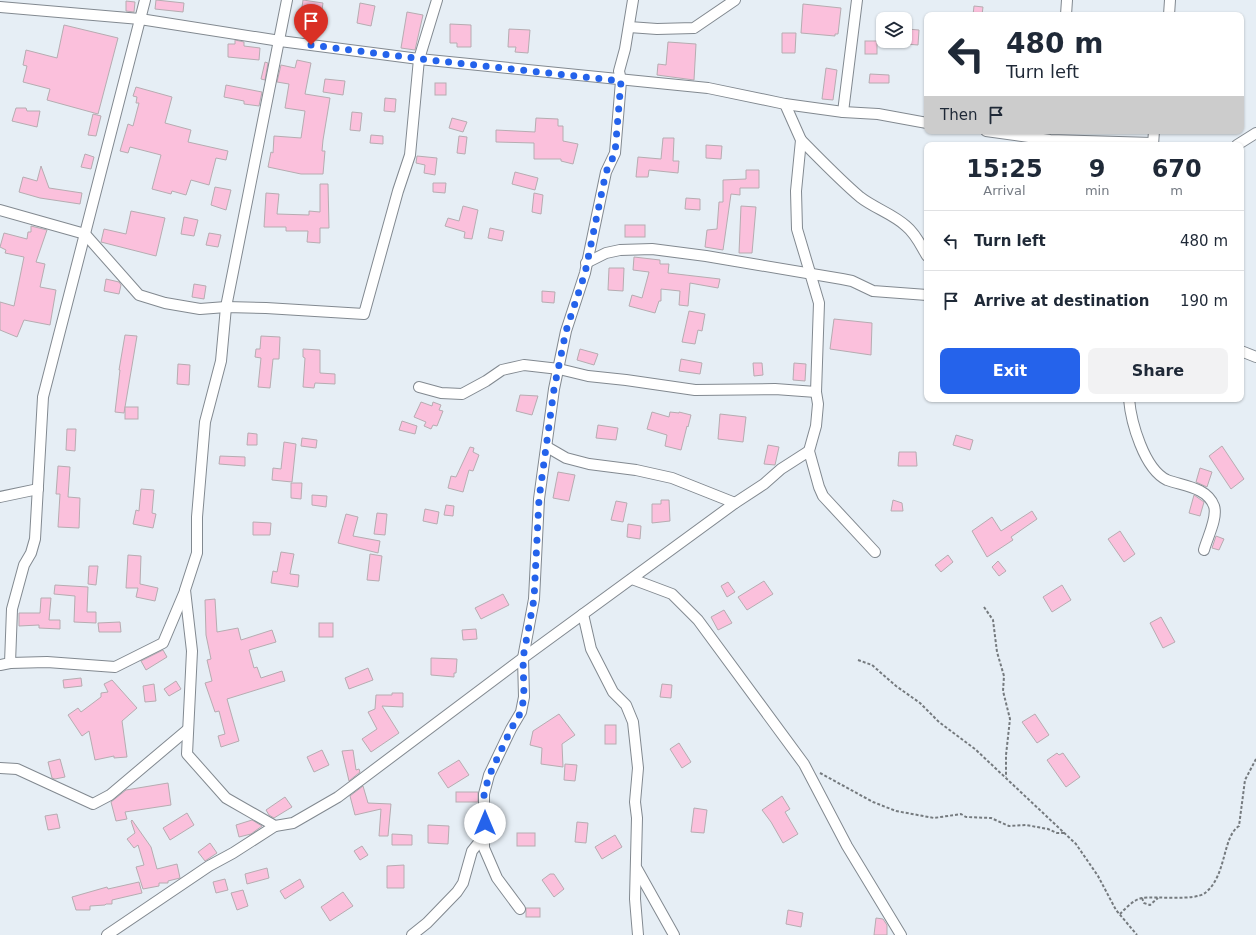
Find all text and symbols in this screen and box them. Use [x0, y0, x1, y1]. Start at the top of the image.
pin [294, 4, 328, 45]
icon: arrive [300, 10, 322, 32]
map controls [876, 12, 912, 48]
button: layers [876, 12, 912, 48]
text: 480 m [1006, 27, 1103, 60]
icon: left [940, 28, 992, 80]
text: Turn left [1006, 61, 1079, 82]
icon: arrive [985, 104, 1007, 126]
text: Then [940, 106, 977, 124]
text: 15:25 [966, 155, 1043, 183]
text: 9 [1089, 155, 1105, 183]
text: 670 [1152, 155, 1202, 183]
text: Arrival [983, 183, 1026, 198]
text: min [1085, 183, 1109, 198]
text: m [1170, 183, 1183, 198]
icon: left [940, 230, 962, 252]
text: Turn left [974, 232, 1046, 250]
text: 480 m [1180, 232, 1228, 250]
icon: arrive [940, 290, 962, 312]
text: Arrive at destination [974, 292, 1149, 310]
text: 190 m [1180, 292, 1228, 310]
button: Exit [940, 348, 1080, 394]
button: Share [1088, 348, 1228, 394]
position arrow [464, 802, 506, 844]

